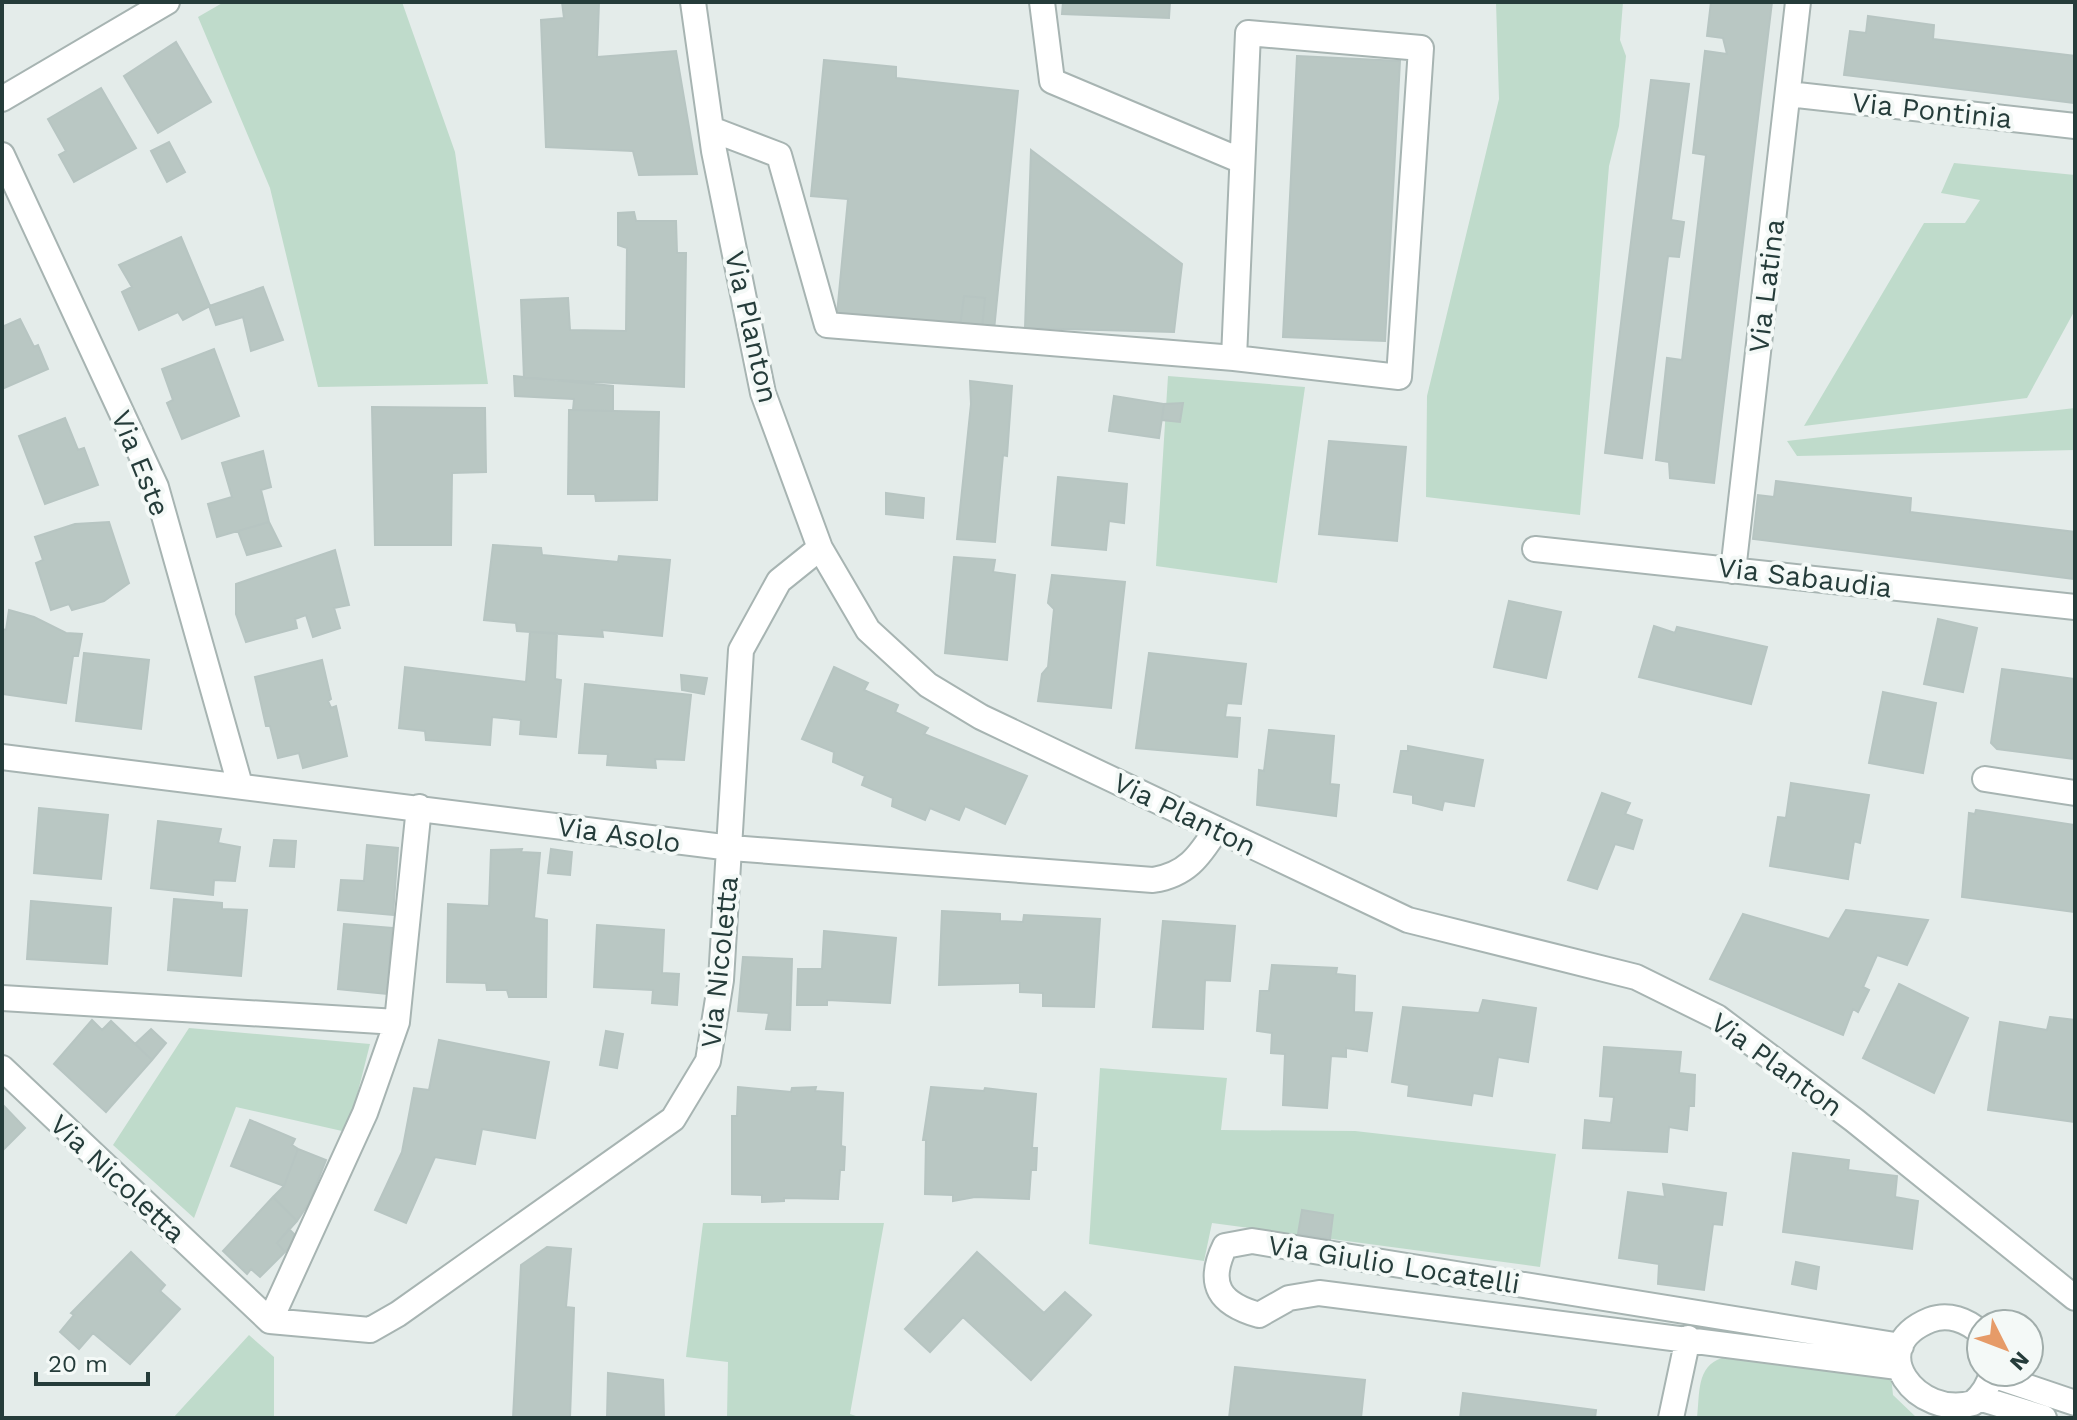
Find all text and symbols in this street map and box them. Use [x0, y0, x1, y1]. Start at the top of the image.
street label: Via Pontinia [1850, 86, 2014, 135]
street label: Via Latina [1742, 217, 1791, 355]
street label: Via Planton [718, 248, 785, 406]
street label: Via Este [104, 406, 177, 521]
street label: Via Sabaudia [1716, 550, 1894, 605]
street label: Via Planton [1108, 766, 1262, 863]
street label: Via Asolo [555, 809, 683, 859]
street label: Via Nicoletta [694, 874, 745, 1050]
street label: Via Planton [1704, 1006, 1849, 1123]
street label: Via Nicoletta [43, 1107, 192, 1249]
street label: Via Giulio Locatelli [1266, 1228, 1522, 1301]
north arrow [1965, 1308, 2045, 1388]
scale bar [36, 1336, 148, 1386]
text: N [2005, 1347, 2034, 1375]
text: 20 m [48, 1350, 108, 1378]

